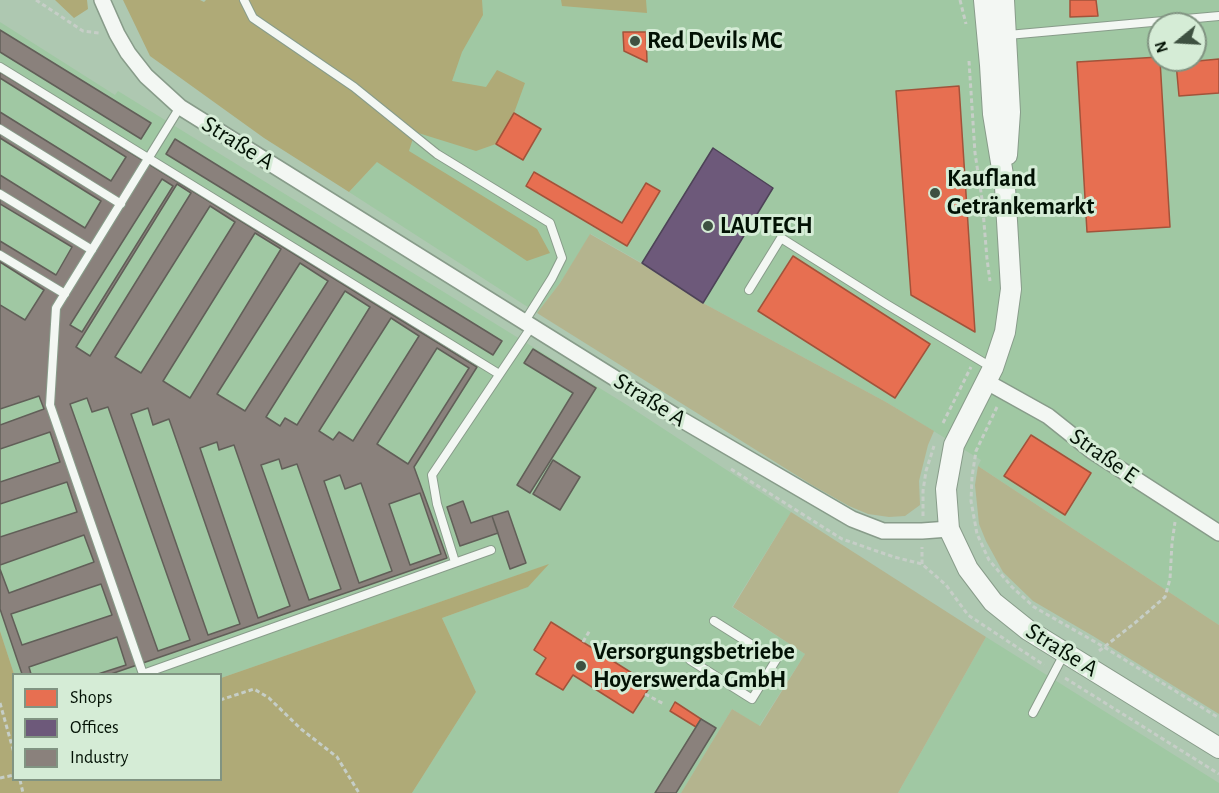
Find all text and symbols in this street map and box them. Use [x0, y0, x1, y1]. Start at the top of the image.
north arrow [1147, 12, 1207, 72]
place label: Red Devils MC [647, 27, 783, 55]
marker: Red Devils MC [628, 34, 642, 48]
text: N [1152, 39, 1171, 55]
street label: Straße A [197, 110, 279, 176]
place label: Kaufland Getränkemarkt [947, 165, 1094, 221]
marker: Kaufland Getränkemarkt [928, 186, 942, 200]
place label: LAUTECH [720, 212, 813, 240]
marker: LAUTECH [701, 219, 715, 233]
street label: Straße A [609, 367, 691, 433]
street label: Straße E [1064, 422, 1144, 490]
street label: Straße A [1021, 617, 1103, 683]
place label: Versorgungsbetriebe Hoyerswerda GmbH [593, 638, 795, 694]
marker: Versorgungsbetriebe Hoyerswerda GmbH [574, 659, 588, 673]
legend [12, 673, 222, 781]
text: Shops [70, 689, 112, 707]
text: Offices [70, 719, 119, 737]
text: Industry [70, 749, 129, 767]

